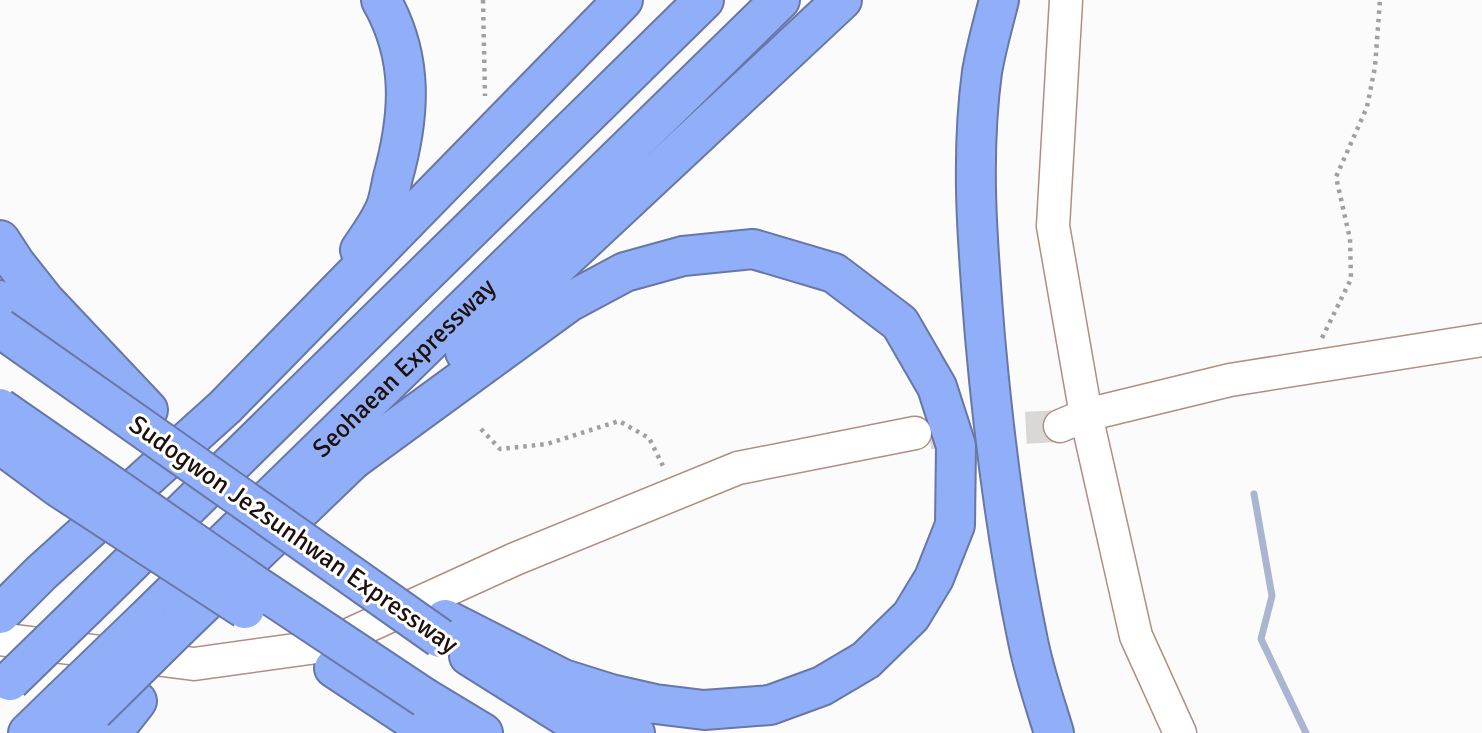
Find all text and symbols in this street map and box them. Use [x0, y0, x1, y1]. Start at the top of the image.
street label: Seohaean Expressway [306, 272, 502, 465]
street label: Sudogwon Je2sunhwan Expressway [123, 409, 464, 661]

